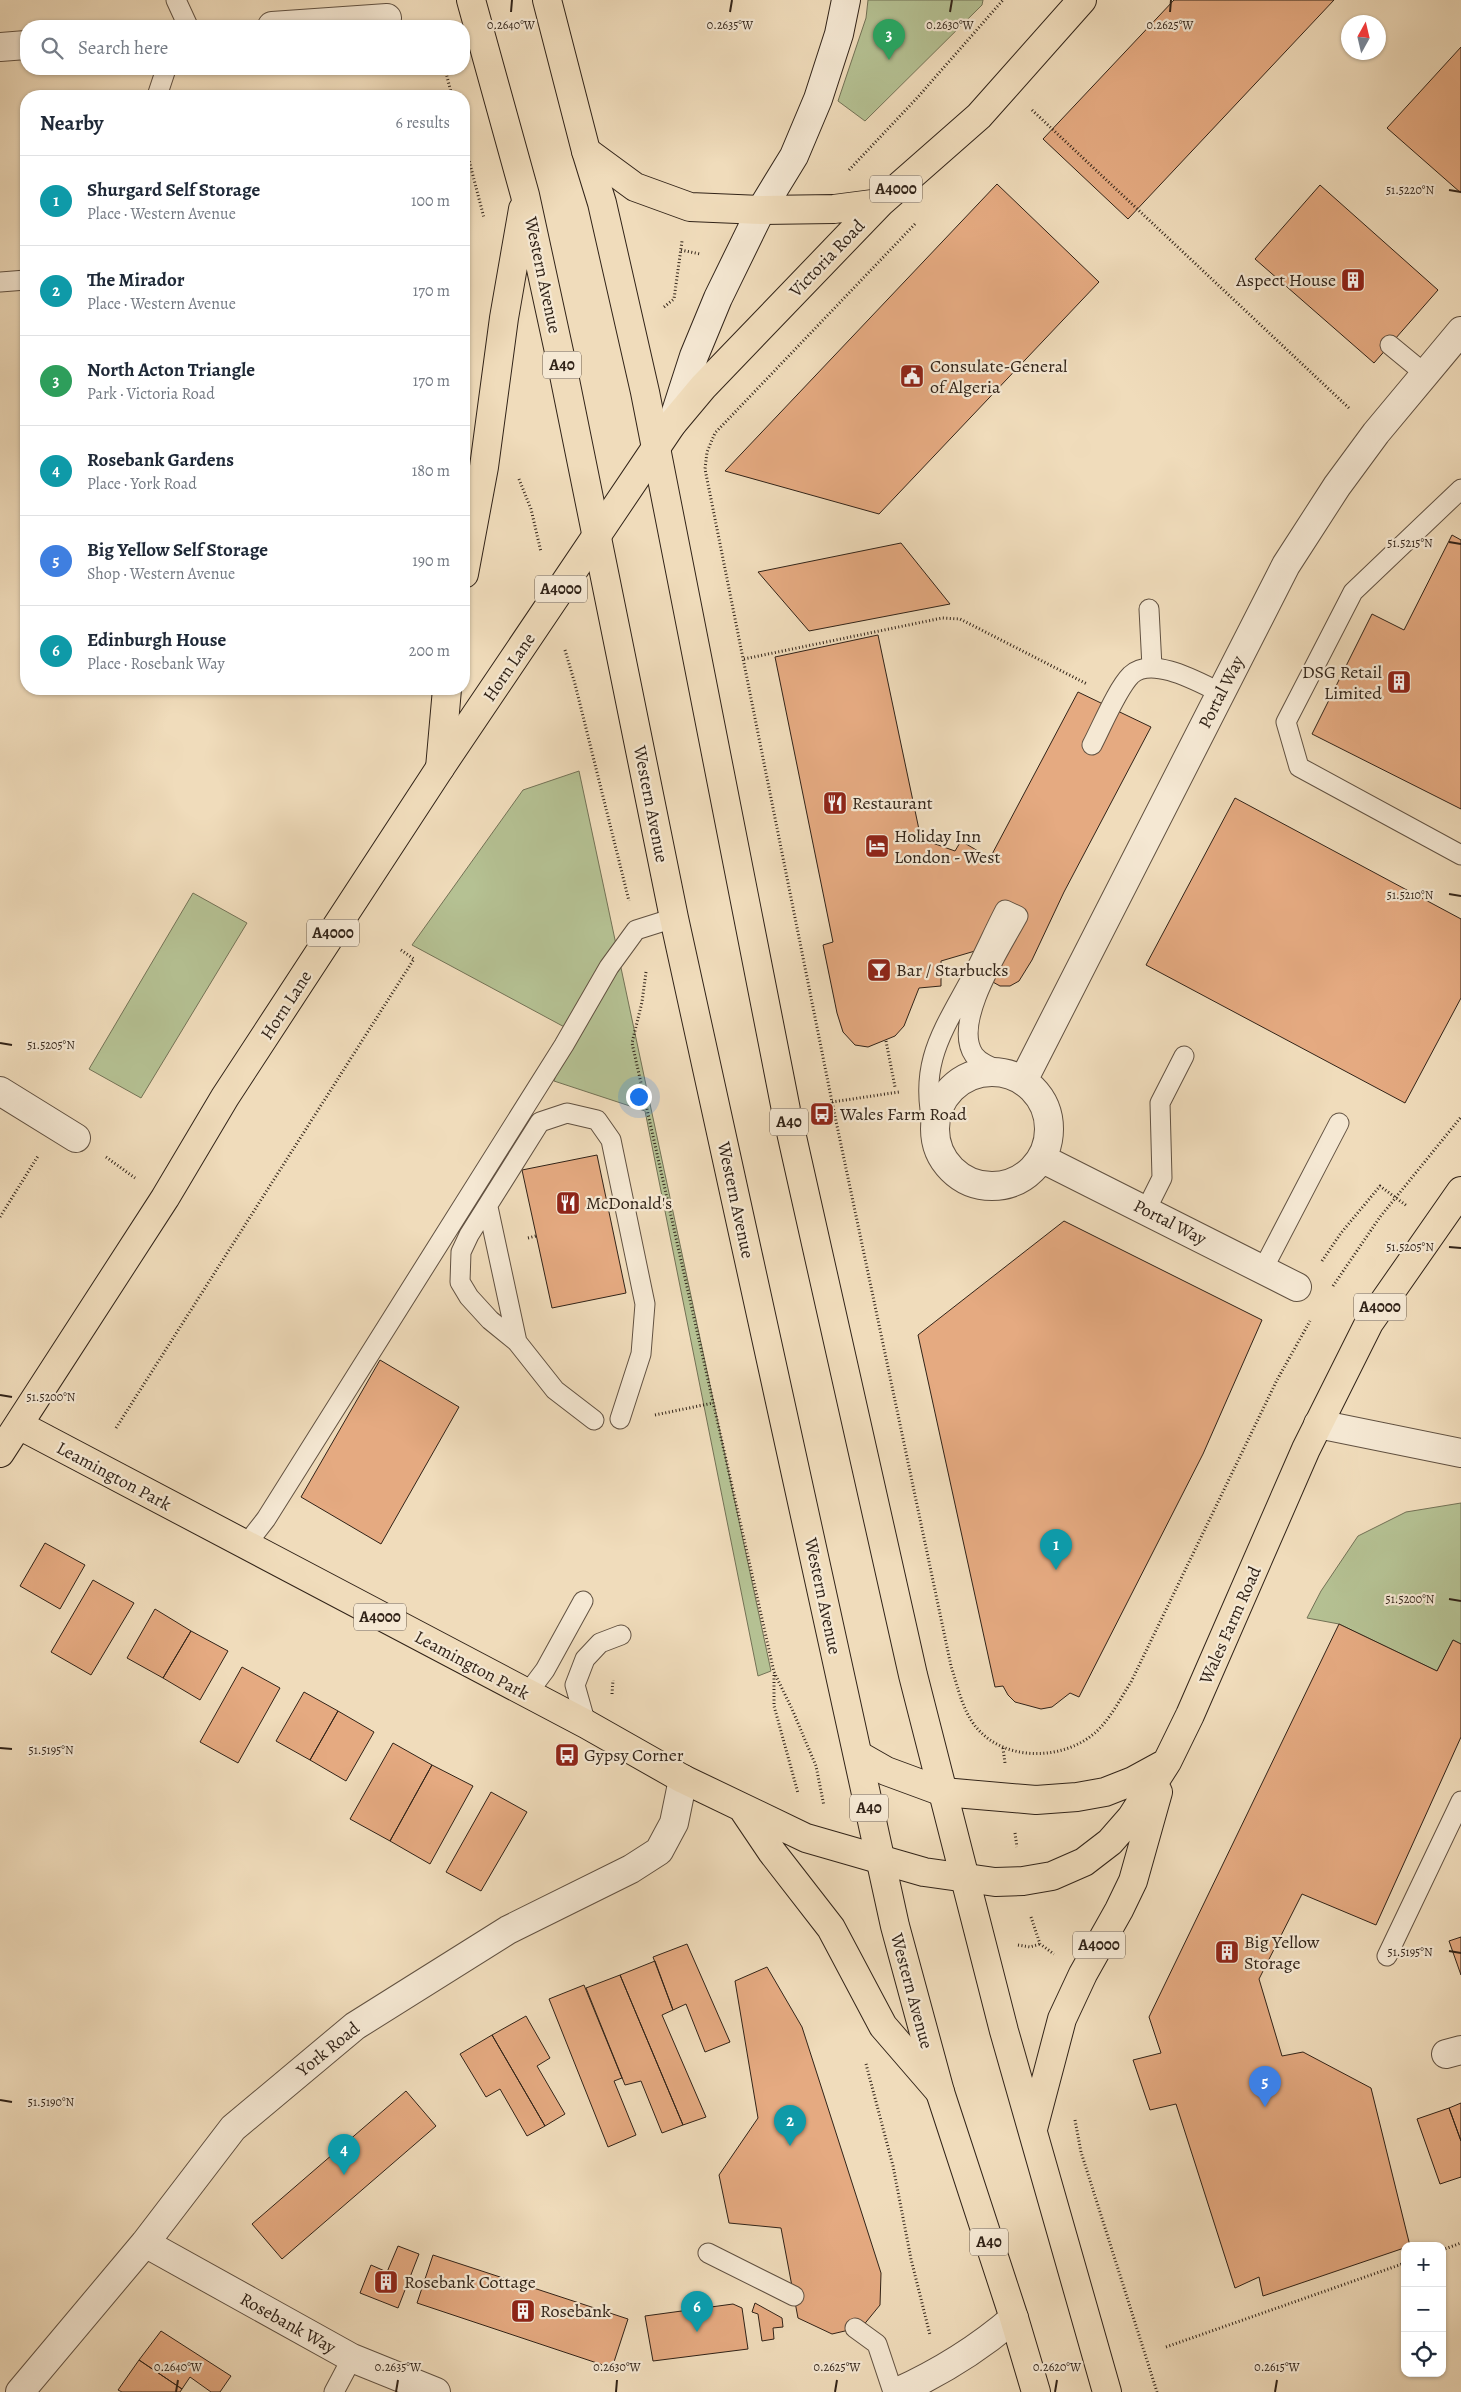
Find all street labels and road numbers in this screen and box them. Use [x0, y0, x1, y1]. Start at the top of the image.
road number: A4000 [870, 175, 922, 202]
street label: Western Avenue [519, 213, 567, 336]
street label: Victoria Road [783, 214, 870, 303]
road number: A40 [543, 352, 581, 378]
road number: A4000 [535, 576, 587, 602]
street label: Horn Lane [477, 628, 541, 706]
street label: Portal Way [1192, 651, 1250, 732]
street label: Western Avenue [628, 742, 674, 865]
road number: A4000 [307, 920, 359, 946]
street label: Horn Lane [255, 966, 317, 1044]
road number: A40 [770, 1108, 808, 1136]
street label: Western Avenue [712, 1138, 760, 1261]
street label: Portal Way [1130, 1193, 1211, 1251]
road number: A4000 [1354, 1294, 1406, 1320]
street label: Leamington Park [52, 1436, 176, 1516]
street label: Western Avenue [799, 1534, 847, 1657]
street label: Wales Farm Road [1193, 1562, 1267, 1689]
road number: A4000 [354, 1604, 406, 1630]
street label: Leamington Park [410, 1625, 534, 1705]
road number: A40 [850, 1795, 888, 1822]
street label: Western Avenue [885, 1930, 939, 2051]
road number: A4000 [1073, 1932, 1125, 1958]
street label: York Road [291, 2016, 365, 2082]
road number: A40 [970, 2228, 1008, 2256]
street label: Rosebank Way [236, 2287, 341, 2360]

